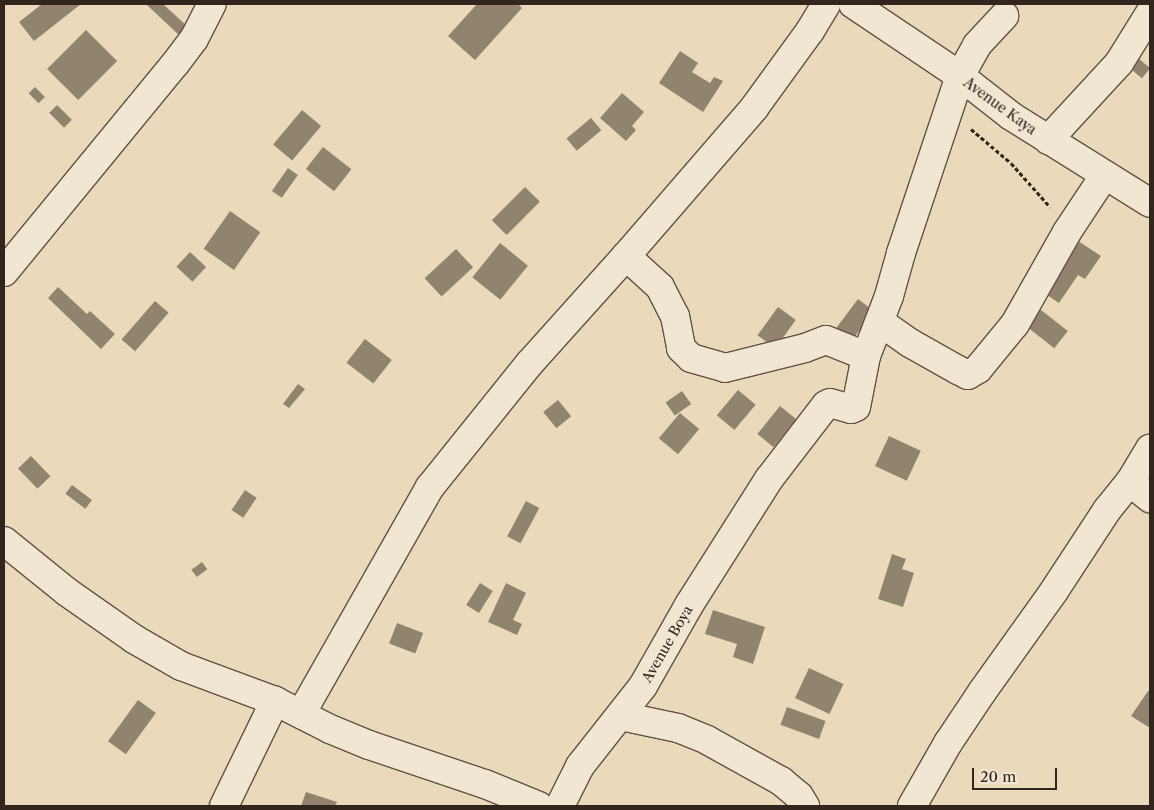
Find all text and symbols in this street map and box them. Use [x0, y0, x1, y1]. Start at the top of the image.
street label: Avenue Kaya [960, 74, 1040, 138]
street label: Avenue Boya [638, 602, 696, 686]
scale bar [974, 758, 1059, 790]
text: 20 m [980, 767, 1016, 786]

